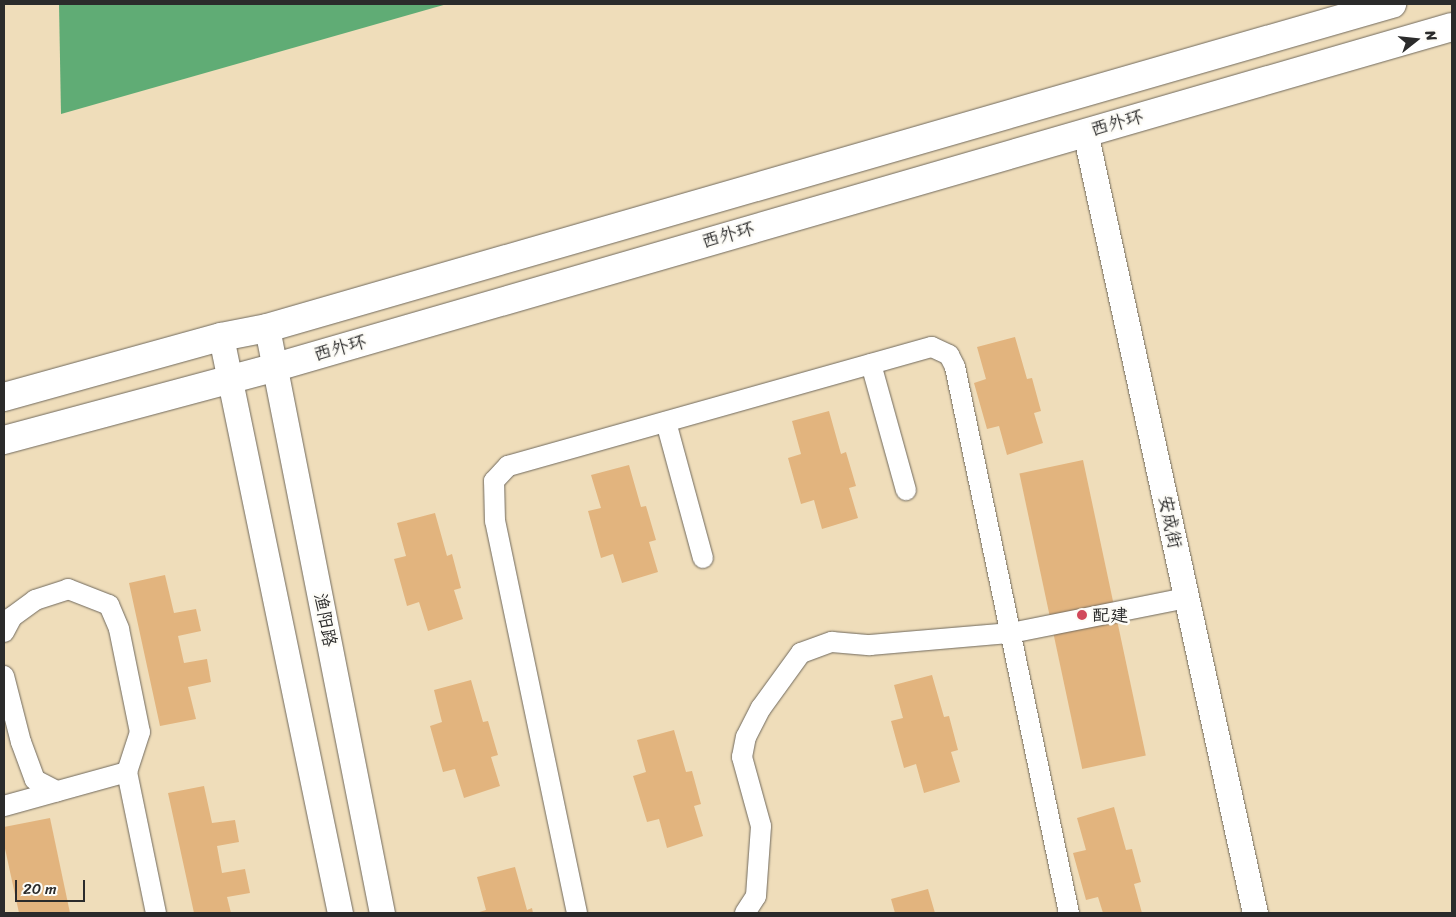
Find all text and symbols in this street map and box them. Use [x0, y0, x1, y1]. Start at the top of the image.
north arrow [1391, 15, 1441, 65]
text: N [1418, 28, 1444, 44]
street label: 西外环 [1088, 105, 1146, 141]
street label: 西外环 [699, 217, 757, 253]
street label: 西外环 [311, 330, 369, 366]
street label: 安成街 [1154, 493, 1186, 551]
street label: 渔阳路 [309, 591, 341, 649]
place label: 配建 [1092, 604, 1128, 626]
marker: 配建 [1076, 609, 1088, 621]
scale bar [18, 870, 88, 902]
text: 20 m [23, 876, 57, 902]

